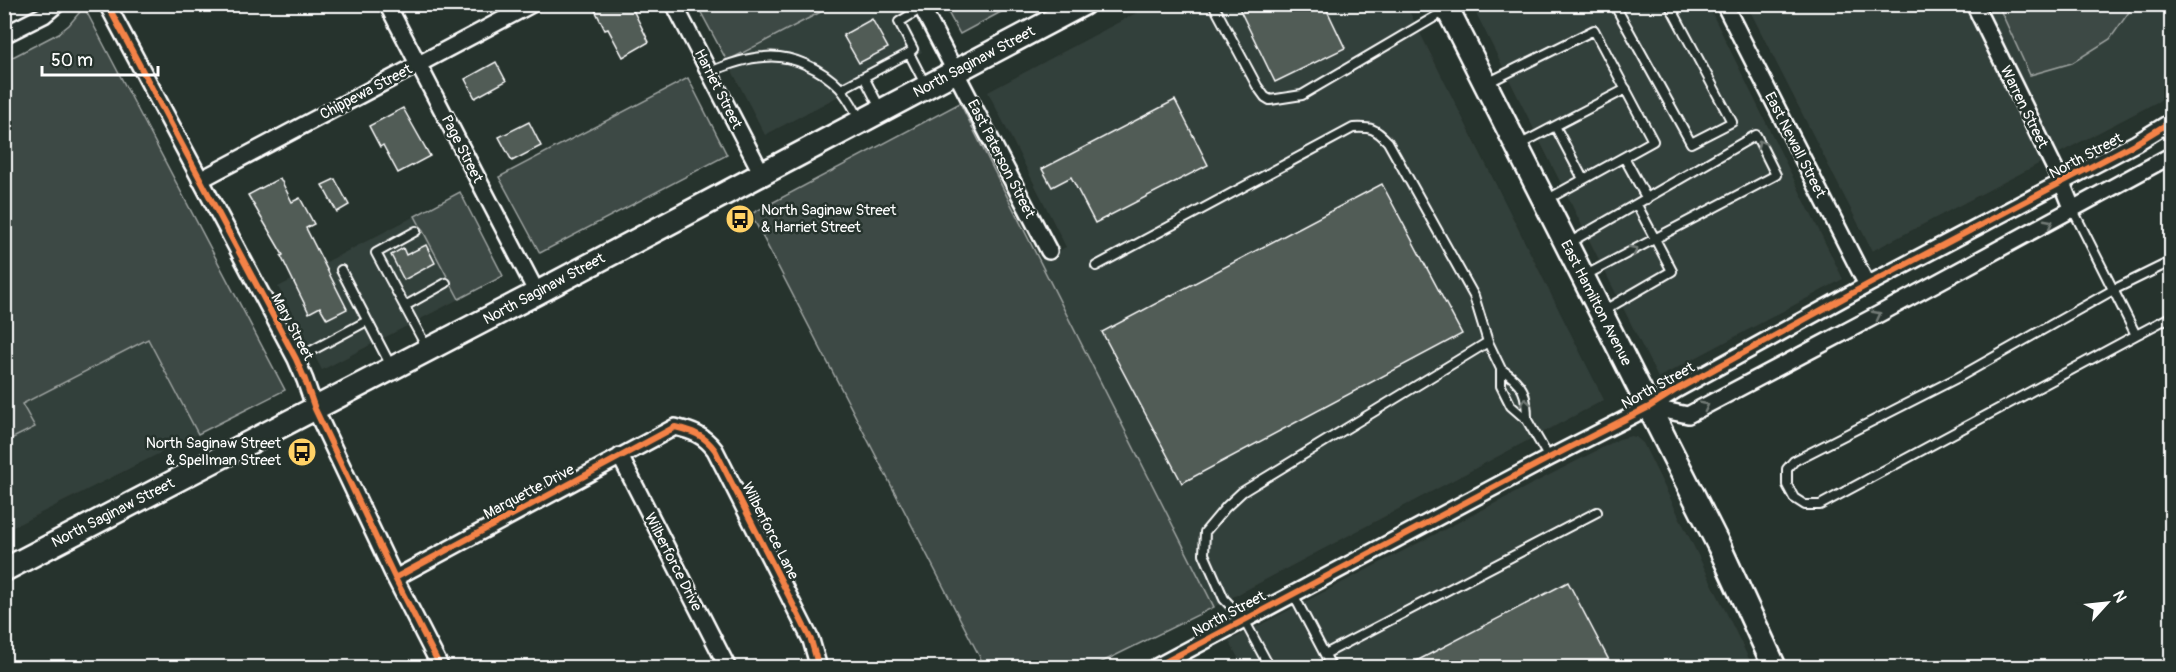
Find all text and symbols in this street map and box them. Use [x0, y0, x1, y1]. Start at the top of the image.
street label: North Saginaw Street [910, 21, 1039, 102]
scale bar [42, 39, 158, 77]
street label: Harriet Street [690, 46, 747, 133]
text: 50 m [51, 49, 93, 72]
street label: Chippewa Street [317, 59, 416, 124]
street label: Warren Street [1996, 63, 2053, 152]
street label: East Newall Street [1760, 89, 1830, 202]
street label: East Paterson Street [963, 96, 1040, 222]
street label: Page Street [437, 112, 488, 187]
street label: North Street [2046, 128, 2127, 183]
one-way arrow [1756, 139, 1768, 150]
place label: North Saginaw Street & Harriet Street [761, 201, 897, 237]
bus stop icon: North Saginaw Street & Harriet Street [724, 203, 756, 235]
one-way arrow [2043, 219, 2053, 230]
street label: East Hamilton Avenue [1556, 237, 1636, 370]
one-way arrow [1628, 246, 1639, 257]
street label: North Saginaw Street [480, 248, 609, 329]
street label: Mary Street [266, 290, 318, 365]
one-way arrow [1871, 311, 1881, 322]
street label: North Street [1618, 358, 1699, 414]
one-way arrow [1519, 397, 1532, 407]
one-way arrow [1698, 402, 1709, 413]
place label: North Saginaw Street & Spellman Street [146, 434, 282, 470]
bus stop icon: North Saginaw Street & Spellman Street [286, 436, 318, 468]
street label: Marquette Drive [480, 460, 578, 524]
street label: North Saginaw Street [48, 473, 178, 552]
street label: Wilberforce Lane [737, 479, 803, 583]
street label: Wilberforce Drive [640, 510, 706, 615]
north arrow [2077, 573, 2137, 633]
street label: North Street [1189, 586, 1270, 641]
text: N [2108, 587, 2131, 606]

